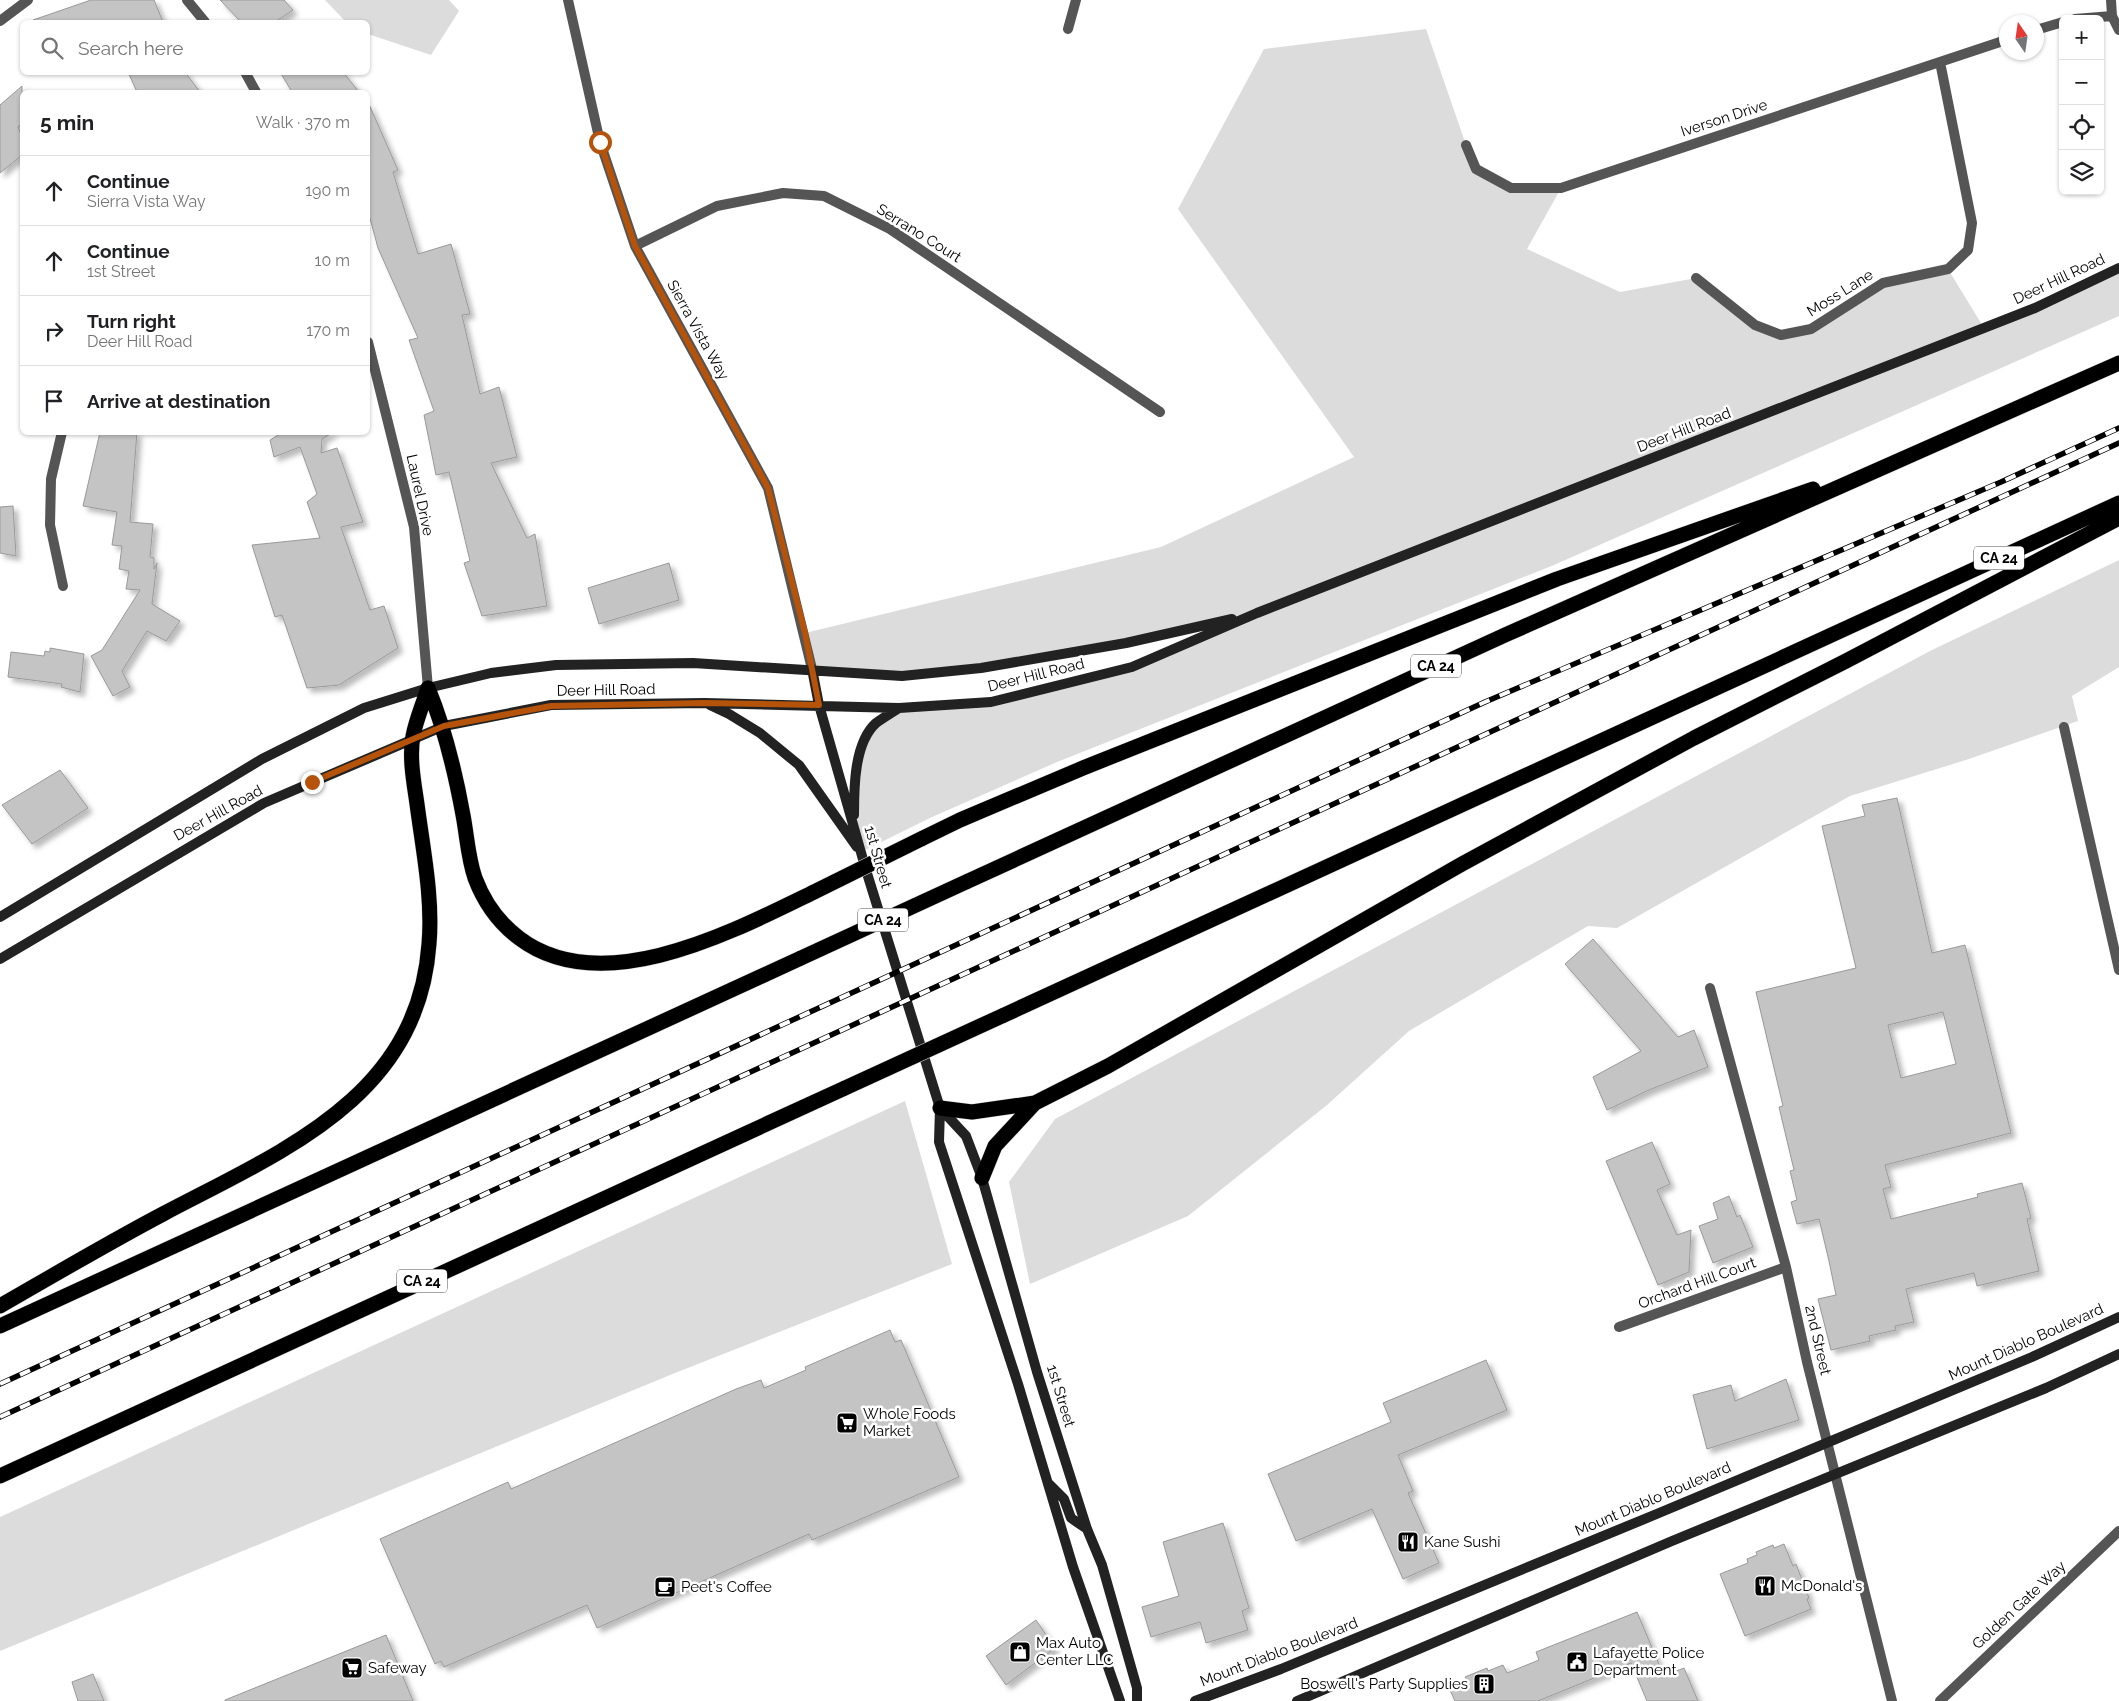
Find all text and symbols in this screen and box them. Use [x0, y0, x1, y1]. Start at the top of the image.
north arrow [1999, 15, 2044, 60]
map controls [2059, 15, 2104, 195]
button: + [2059, 15, 2104, 60]
search box [20, 20, 370, 75]
icon: search [38, 34, 66, 62]
text: Search here [78, 37, 184, 59]
button: − [2059, 60, 2104, 105]
street label: Iverson Drive [1678, 95, 1770, 140]
button: locate [2059, 105, 2104, 150]
text: 5 min [40, 110, 94, 135]
text: Walk · 370 m [256, 113, 350, 132]
route start [589, 131, 612, 154]
button: layers [2059, 150, 2104, 195]
text: Continue [87, 170, 170, 192]
icon: ahead [40, 177, 68, 205]
text: 190 m [305, 181, 350, 200]
text: Sierra Vista Way [87, 192, 206, 211]
street label: Serrano Court [873, 200, 965, 266]
text: Continue [87, 240, 170, 262]
icon: ahead [40, 247, 68, 275]
street label: Deer Hill Road [2010, 250, 2108, 308]
text: 10 m [315, 251, 350, 270]
text: 1st Street [87, 262, 155, 281]
street label: Moss Lane [1804, 265, 1877, 320]
street label: Sierra Vista Way [663, 277, 733, 383]
text: Turn right [87, 310, 176, 332]
icon: right [40, 317, 68, 345]
text: 170 m [306, 321, 350, 340]
text: Deer Hill Road [87, 332, 193, 351]
icon: arrive [40, 387, 68, 415]
text: Arrive at destination [87, 390, 271, 412]
street label: Deer Hill Road [1635, 404, 1733, 456]
street label: Laurel Drive [403, 453, 437, 538]
road number: CA 24 [1974, 546, 2024, 570]
street label: Deer Hill Road [986, 654, 1086, 696]
road number: CA 24 [1411, 654, 1461, 678]
street label: Deer Hill Road [556, 680, 656, 700]
route end [301, 771, 324, 794]
street label: Deer Hill Road [170, 781, 266, 845]
street label: 1st Street [861, 824, 895, 890]
road number: CA 24 [858, 908, 908, 932]
street label: Orchard Hill Court [1636, 1253, 1758, 1313]
road number: CA 24 [397, 1270, 447, 1292]
street label: Mount Diablo Boulevard [1946, 1300, 2106, 1384]
street label: 2nd Street [1801, 1303, 1835, 1377]
street label: 1st Street [1043, 1363, 1079, 1429]
place label: Whole Foods Market [863, 1405, 956, 1440]
supermarket icon: Whole Foods Market [835, 1411, 859, 1435]
street label: Mount Diablo Boulevard [1572, 1458, 1734, 1540]
restaurant icon: Kane Sushi [1396, 1530, 1420, 1554]
place label: Kane Sushi [1424, 1533, 1500, 1551]
street label: Golden Gate Way [1969, 1557, 2069, 1653]
restaurant icon: McDonald's [1753, 1574, 1777, 1598]
cafe icon: Peet's Coffee [653, 1575, 677, 1599]
place label: McDonald's [1781, 1577, 1862, 1595]
place label: Peet's Coffee [681, 1578, 772, 1596]
street label: Mount Diablo Boulevard [1198, 1614, 1360, 1690]
place label: Max Auto Center LLC [1036, 1634, 1114, 1669]
shop icon: Max Auto Center LLC [1008, 1640, 1032, 1664]
place label: Lafayette Police Department [1593, 1644, 1704, 1679]
public building icon: Lafayette Police Department [1565, 1650, 1589, 1674]
supermarket icon: Safeway [340, 1656, 364, 1680]
place label: Safeway [368, 1659, 427, 1677]
building icon: Boswell's Party Supplies [1472, 1672, 1496, 1696]
place label: Boswell's Party Supplies [1300, 1675, 1468, 1693]

